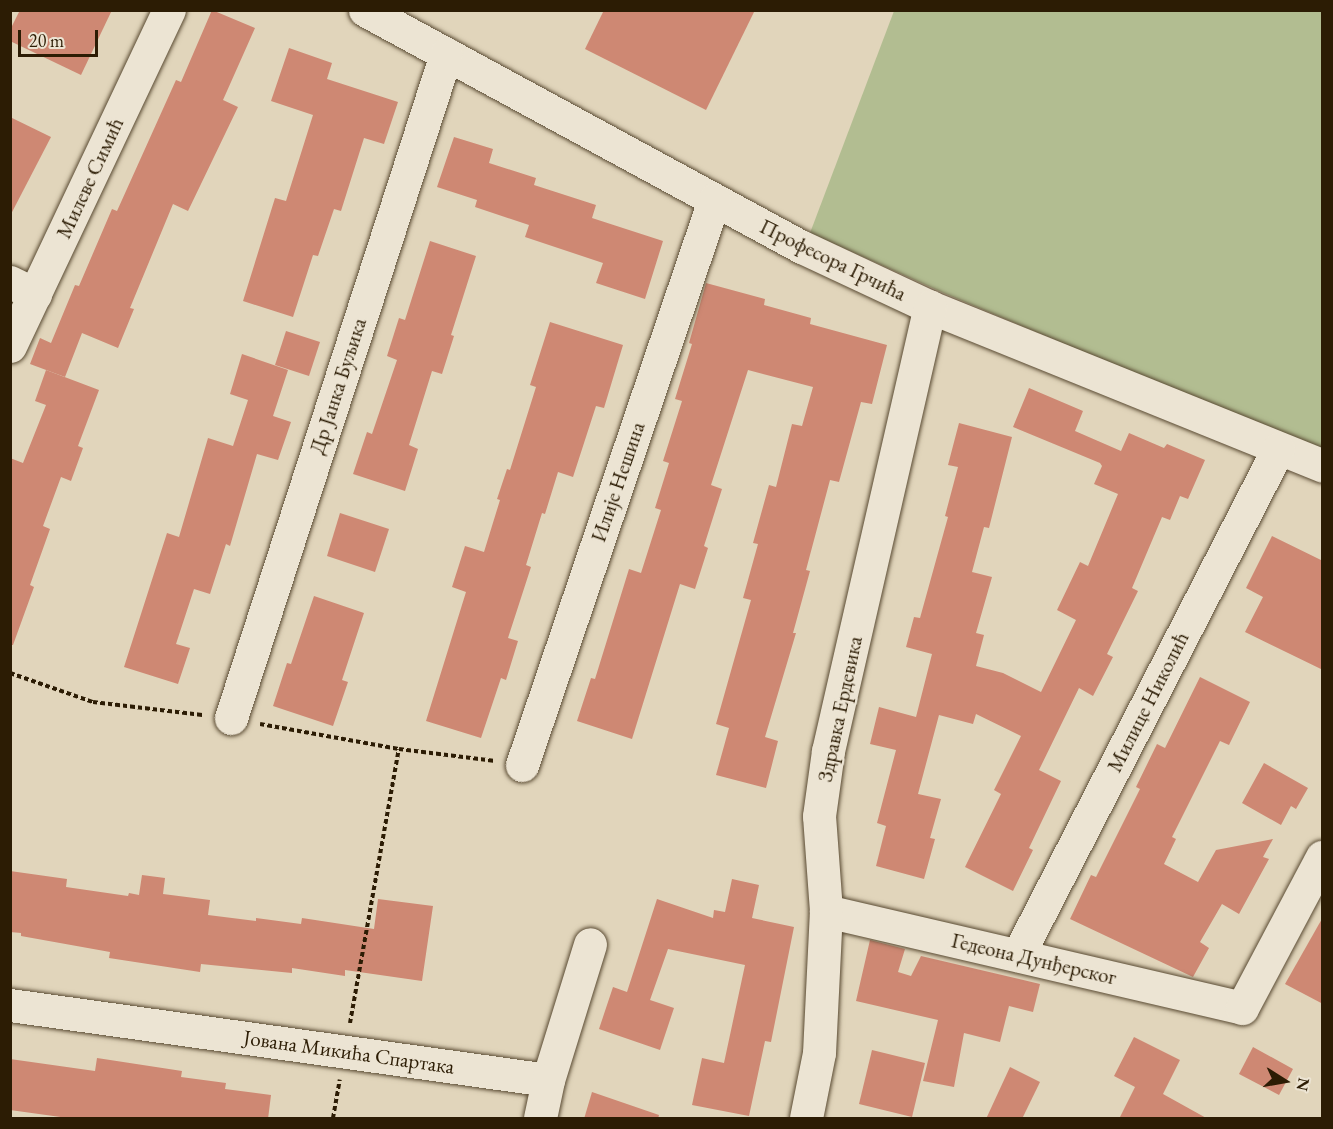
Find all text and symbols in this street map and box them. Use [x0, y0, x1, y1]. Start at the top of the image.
scale bar [21, 18, 100, 56]
text: 20 m [29, 29, 64, 52]
street label: Милеве Симић [51, 113, 129, 243]
street label: Професора Грчића [756, 214, 910, 306]
street label: Др Јанка Буљика [304, 315, 372, 457]
street label: Илије Нешина [586, 419, 650, 545]
street label: Милице Николић [1102, 628, 1194, 776]
street label: Здравка Ердевика [812, 634, 868, 784]
street label: Гедеона Дунђерског [949, 928, 1119, 990]
street label: Јована Микића Спартака [242, 1025, 456, 1079]
north arrow [1255, 1051, 1315, 1111]
text: N [1292, 1076, 1315, 1093]

